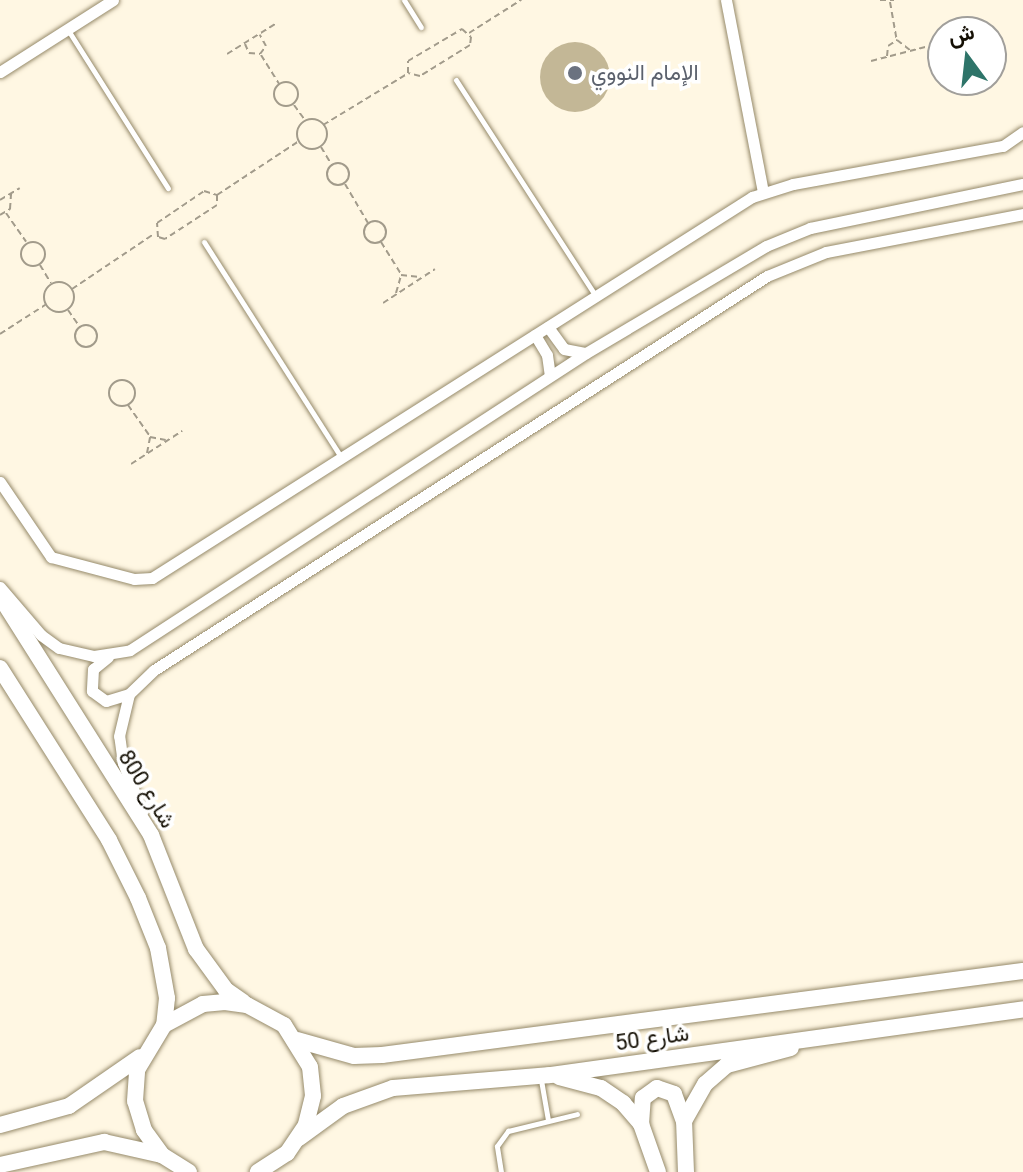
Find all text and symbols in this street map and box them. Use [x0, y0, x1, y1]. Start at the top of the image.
north arrow [927, 16, 1007, 96]
text: ش [945, 19, 977, 50]
place label: الإمام النووي [591, 60, 699, 86]
marker: الإمام النووي [566, 64, 584, 82]
street label: شارع 800 [113, 745, 181, 833]
street label: شارع 50 [613, 1020, 691, 1056]

